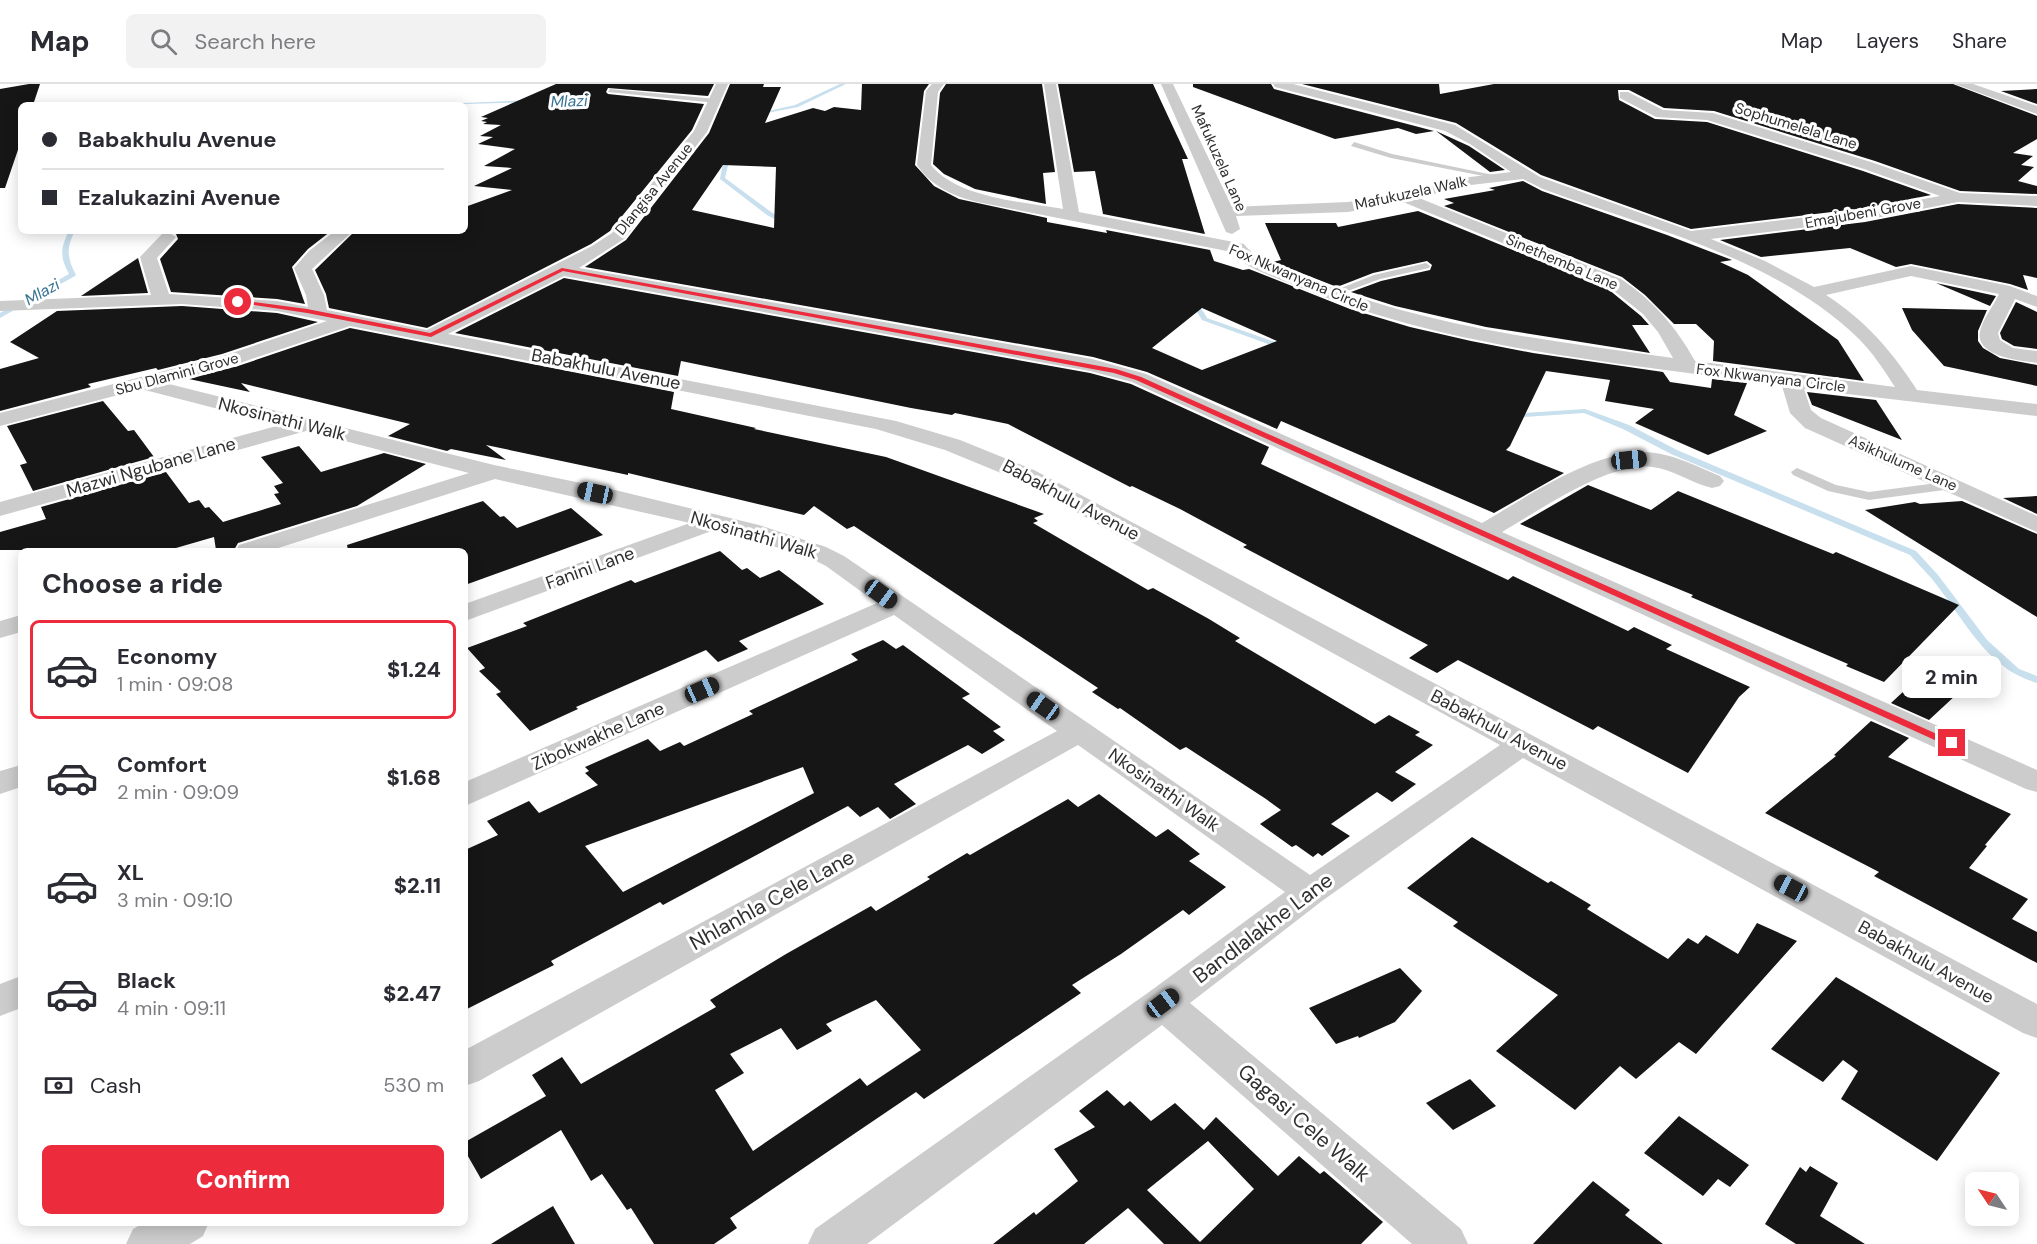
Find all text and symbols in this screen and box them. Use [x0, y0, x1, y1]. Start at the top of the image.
search box [126, 14, 546, 68]
text: Map [30, 23, 90, 60]
icon: search [147, 25, 180, 58]
text: Search here [195, 27, 316, 56]
text: Map [1781, 27, 1823, 55]
text: Layers [1856, 27, 1919, 55]
text: Share [1952, 27, 2007, 55]
water label: Mlazi [550, 90, 589, 112]
street label: Sophumelela Lane [1733, 98, 1859, 154]
street label: Mafukuzela Lane [1187, 102, 1251, 214]
text: Babakhulu Avenue [78, 125, 277, 154]
street label: Dlangisa Avenue [611, 139, 697, 239]
street label: Mafukuzela Walk [1353, 171, 1469, 215]
text: Ezalukazini Avenue [78, 183, 281, 212]
street label: Emajubeni Grove [1803, 193, 1923, 233]
street label: Sinethemba Lane [1503, 229, 1621, 295]
street label: Fox Nkwanyana Circle [1226, 239, 1372, 317]
water label: Mlazi [21, 273, 64, 310]
route start [224, 288, 251, 315]
street label: Babakhulu Avenue [529, 343, 683, 395]
street label: Sbu Dlamini Grove [113, 348, 241, 400]
street label: Fox Nkwanyana Circle [1695, 359, 1847, 397]
street label: Nkosinathi Walk [216, 392, 348, 446]
street label: Asikhulume Lane [1846, 430, 1960, 496]
street label: Mazwi Ngubane Lane [64, 431, 238, 503]
car [1610, 449, 1648, 471]
street label: Babakhulu Avenue [998, 454, 1144, 546]
car [576, 480, 614, 506]
street label: Nkosinathi Walk [688, 505, 820, 565]
street label: Fanini Lane [542, 541, 638, 595]
text: Choose a ride [42, 566, 223, 601]
car [861, 576, 901, 612]
text: Economy [117, 642, 217, 671]
icon: car [45, 643, 99, 697]
text: $1.24 [387, 655, 441, 684]
callout: 2 min [1902, 656, 2002, 698]
text: 2 min [1925, 664, 1978, 690]
text: 1 min · 09:08 [117, 671, 233, 697]
car [682, 674, 722, 706]
street label: Babakhulu Avenue [1426, 684, 1572, 776]
car [1023, 688, 1063, 724]
street label: Zibokwakhe Lane [528, 696, 668, 776]
route end [1938, 729, 1965, 756]
street label: Nkosinathi Walk [1104, 743, 1224, 837]
text: Comfort [117, 750, 207, 779]
icon: car [45, 751, 99, 805]
text: $1.68 [387, 763, 441, 792]
text: 2 min · 09:09 [117, 779, 239, 805]
street label: Nhlanhla Cele Lane [685, 843, 859, 957]
text: XL [117, 858, 144, 887]
icon: car [45, 859, 99, 913]
street label: Bandlalakhe Lane [1187, 866, 1339, 990]
text: $2.11 [394, 871, 441, 900]
car [1771, 872, 1811, 904]
text: 3 min · 09:10 [117, 887, 233, 913]
street label: Babakhulu Avenue [1854, 915, 1998, 1009]
text: Black [117, 966, 176, 995]
icon: car [45, 967, 99, 1021]
text: $2.47 [383, 979, 441, 1008]
car [1143, 985, 1183, 1021]
text: 4 min · 09:11 [117, 995, 226, 1021]
street label: Gagasi Cele Walk [1232, 1058, 1376, 1189]
icon: cash [42, 1069, 75, 1102]
text: Cash [90, 1071, 141, 1100]
text: 530 m [383, 1072, 444, 1098]
button: Confirm [42, 1145, 444, 1214]
north arrow [1965, 1172, 2019, 1226]
map controls [1965, 1172, 2019, 1226]

